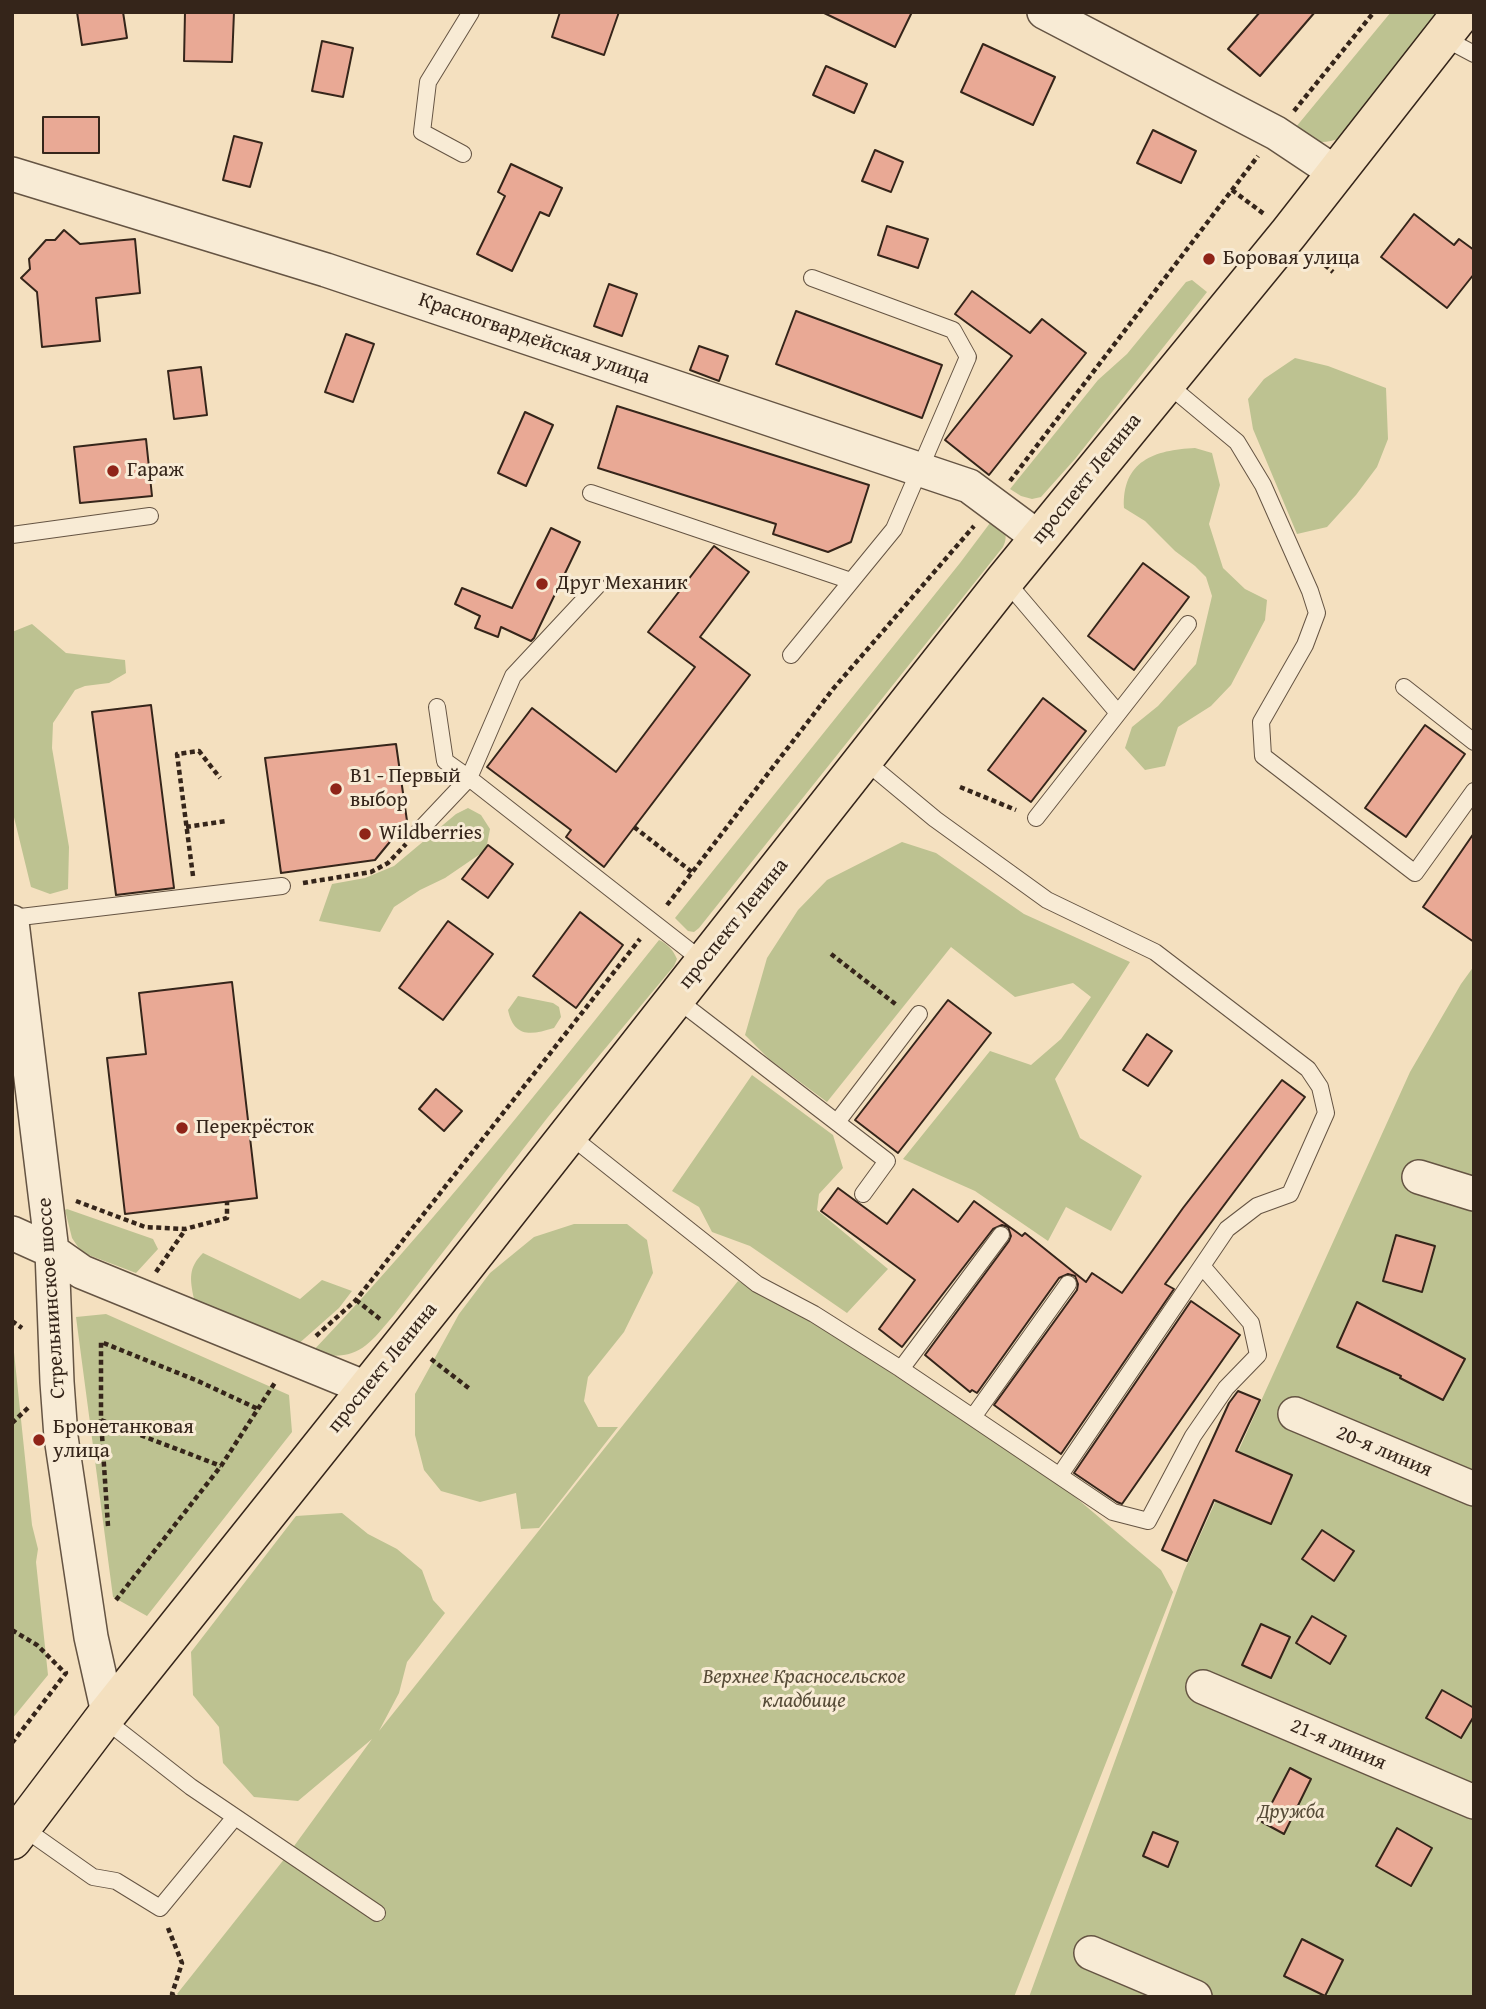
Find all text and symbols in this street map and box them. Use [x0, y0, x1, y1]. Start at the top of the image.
place label: Боровая улица [1223, 246, 1360, 272]
marker: Боровая улица [1201, 251, 1217, 267]
street label: Красногвардейская улица [415, 288, 653, 390]
street label: проспект Ленина [1027, 409, 1147, 549]
place label: Гараж [127, 458, 184, 484]
marker: Гараж [105, 463, 121, 479]
place label: Друг Механик [556, 571, 688, 597]
marker: Друг Механик [534, 576, 550, 592]
place label: В1 - Первый выбор [350, 764, 461, 814]
marker: В1 - Первый выбор [328, 781, 344, 797]
place label: Wildberries [379, 821, 482, 847]
marker: Wildberries [357, 826, 373, 842]
street label: проспект Ленина [674, 854, 794, 994]
place label: Перекрёсток [196, 1115, 314, 1141]
marker: Перекрёсток [174, 1120, 190, 1136]
street label: Стрельнинское шоссе [32, 1197, 72, 1399]
street label: проспект Ленина [323, 1298, 443, 1438]
place label: Бронетанковая улица [53, 1415, 194, 1465]
street label: 20-я линия [1332, 1420, 1436, 1484]
marker: Бронетанковая улица [31, 1432, 47, 1448]
park label: Верхнее Красносельское кладбище [703, 1665, 905, 1715]
street label: 21-я линия [1286, 1713, 1390, 1777]
park label: Дружба [1257, 1800, 1325, 1826]

